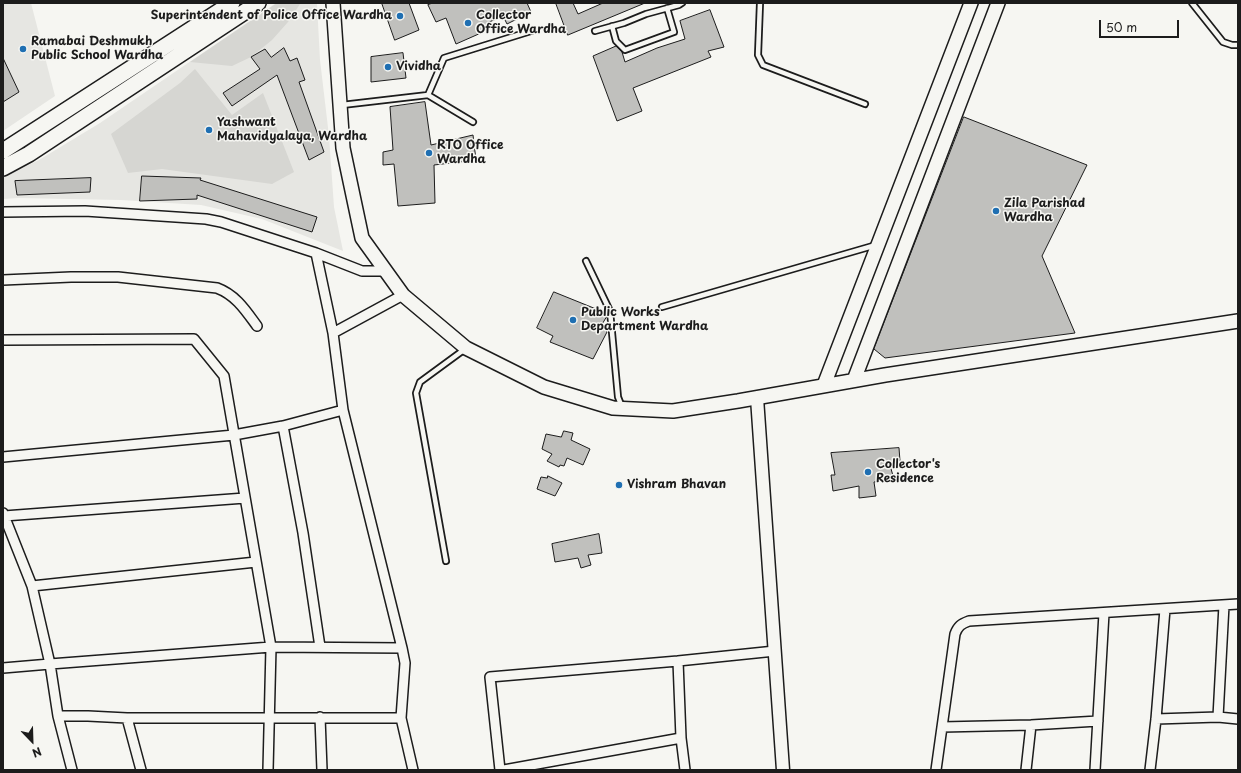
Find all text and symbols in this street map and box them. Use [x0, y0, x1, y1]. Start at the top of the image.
place label: Superintendent of Police Office Wardha [151, 9, 392, 23]
place label: Collector Office Wardha [476, 9, 566, 37]
marker: Superintendent of Police Office Wardha [395, 11, 405, 21]
scale bar [1101, 12, 1181, 38]
marker: Collector Office Wardha [463, 18, 473, 28]
text: 50 m [1106, 18, 1137, 36]
place label: Ramabai Deshmukh Public School Wardha [31, 35, 163, 63]
marker: Ramabai Deshmukh Public School Wardha [18, 44, 28, 54]
place label: Vividha [396, 60, 441, 74]
marker: Vividha [383, 62, 393, 72]
place label: Yashwant Mahavidyalaya, Wardha [217, 116, 367, 144]
marker: Yashwant Mahavidyalaya, Wardha [204, 125, 214, 135]
place label: RTO Office Wardha [437, 139, 504, 167]
marker: RTO Office Wardha [424, 148, 434, 158]
place label: Zila Parishad Wardha [1004, 197, 1085, 225]
marker: Zila Parishad Wardha [991, 206, 1001, 216]
place label: Public Works Department Wardha [581, 306, 708, 334]
marker: Public Works Department Wardha [568, 315, 578, 325]
place label: Collector's Residence [876, 458, 940, 486]
marker: Collector's Residence [863, 467, 873, 477]
place label: Vishram Bhavan [627, 478, 726, 492]
marker: Vishram Bhavan [614, 480, 624, 490]
north arrow [12, 721, 52, 761]
text: N [30, 743, 44, 762]

